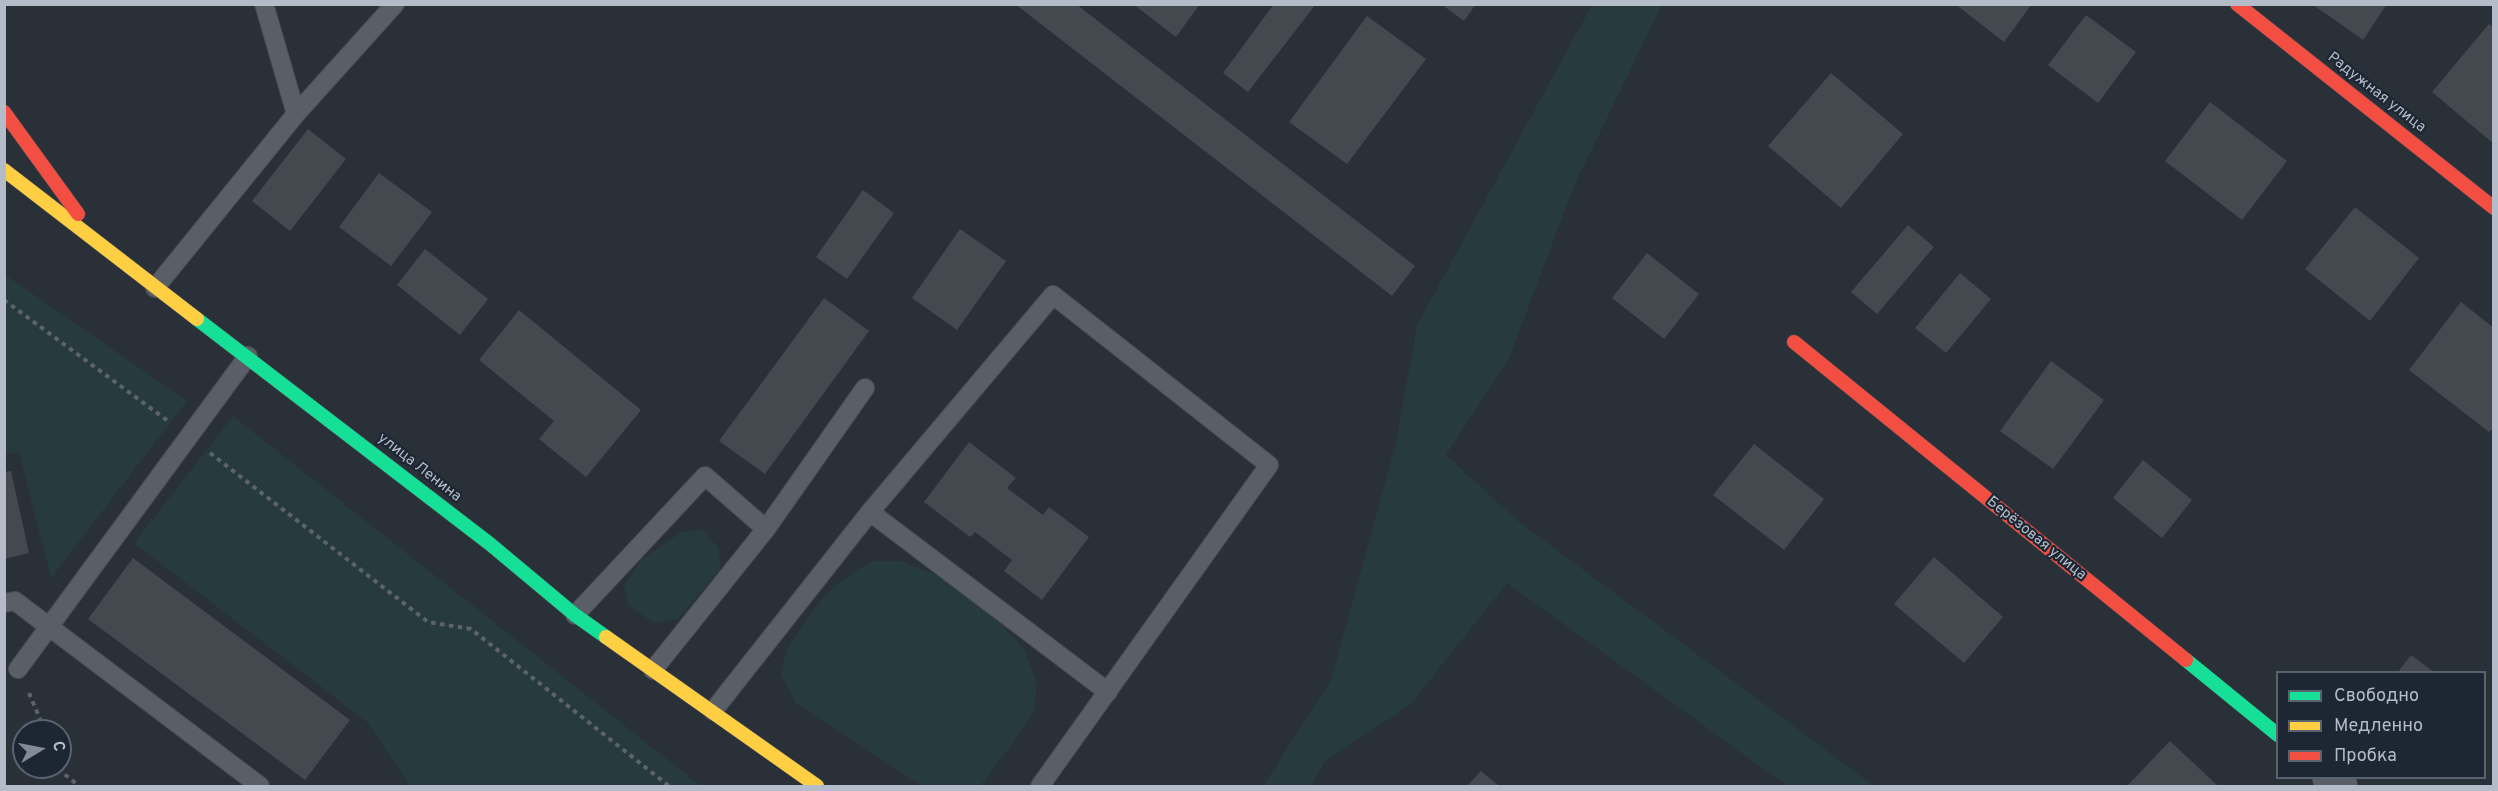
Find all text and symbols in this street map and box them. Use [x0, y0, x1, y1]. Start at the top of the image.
street label: Радужная улица [2323, 49, 2429, 137]
street label: улица Ленина [374, 430, 464, 506]
street label: Берёзовая улица [1983, 493, 2089, 585]
legend [2276, 671, 2486, 779]
text: Свободно [2334, 685, 2419, 708]
text: Медленно [2334, 715, 2423, 738]
north arrow [12, 719, 72, 779]
text: С [47, 739, 68, 753]
text: Пробка [2334, 745, 2397, 768]

